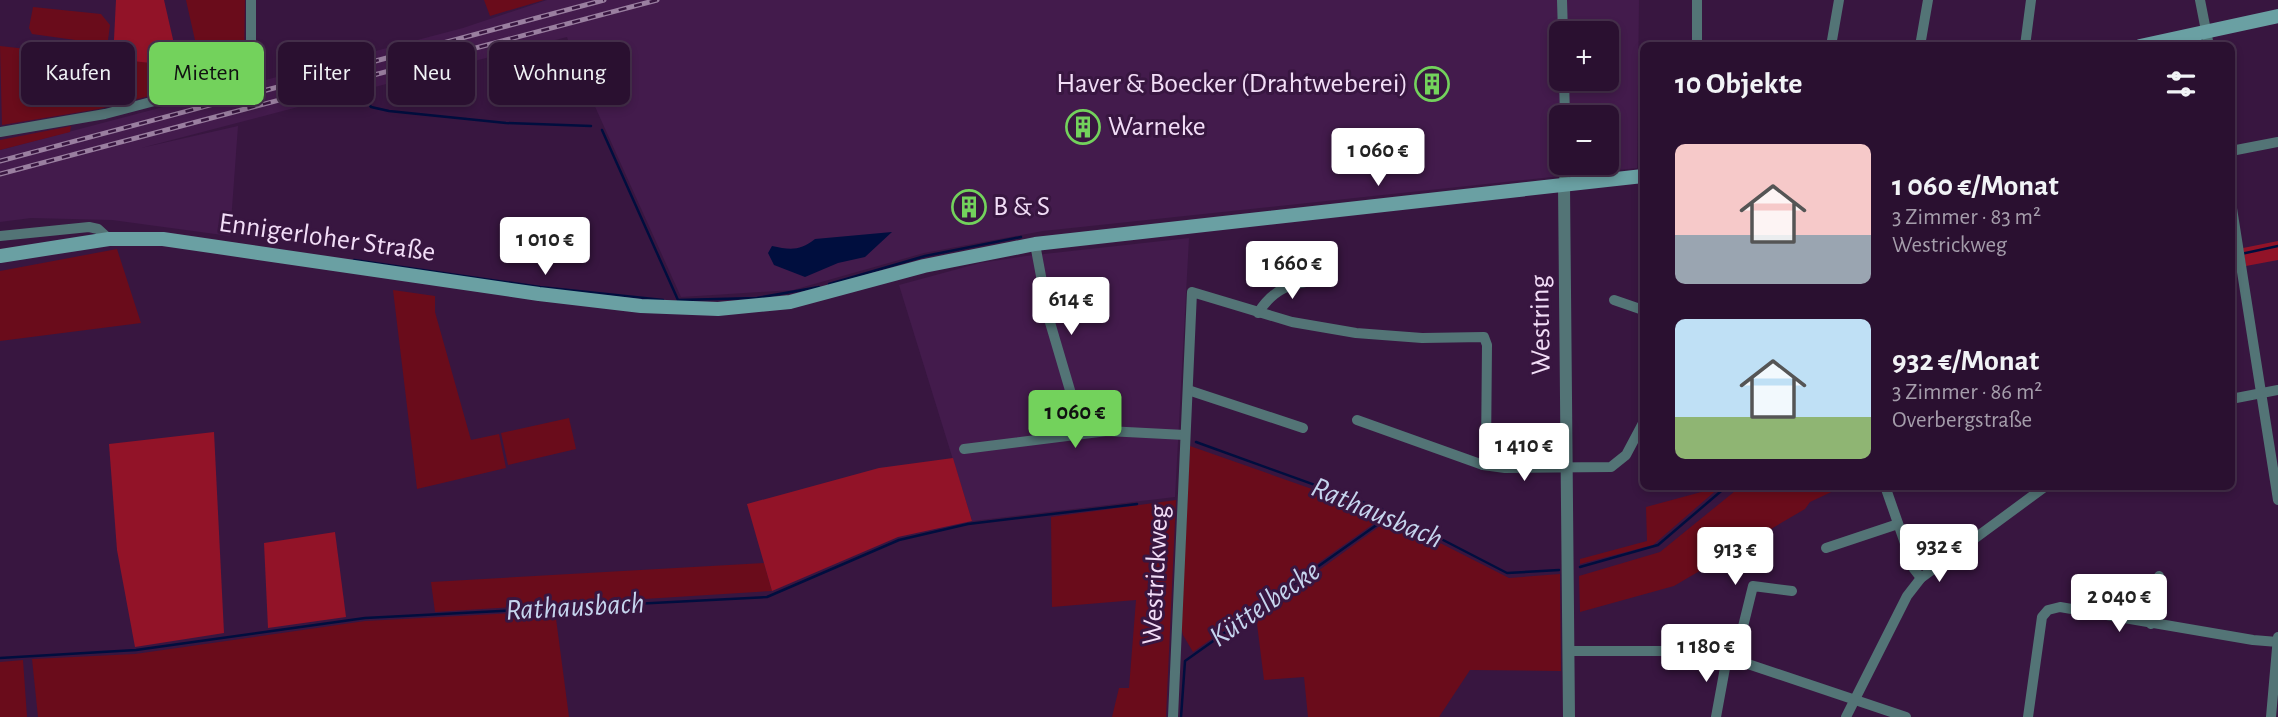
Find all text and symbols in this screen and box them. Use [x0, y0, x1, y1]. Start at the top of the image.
map controls [1549, 21, 1619, 175]
button: + [1549, 21, 1619, 91]
chip: Kaufen [21, 42, 135, 105]
chip: Mieten [149, 42, 264, 105]
chip: Filter [278, 42, 374, 105]
chip: Neu [388, 42, 475, 105]
chip: Wohnung [489, 42, 630, 105]
building icon: Haver & Boecker (Drahtweberei) [1413, 65, 1451, 103]
icon: filters [2162, 65, 2200, 103]
text: 10 Objekte [1675, 69, 1802, 99]
place label: Haver & Boecker (Drahtweberei) [1056, 70, 1408, 98]
button: − [1549, 105, 1619, 175]
building icon: Warneke [1064, 108, 1102, 146]
place label: Warneke [1108, 113, 1206, 141]
pin: 1 060 € [1313, 128, 1443, 188]
text: 1 060 € [1347, 139, 1409, 162]
text: 1 060 €/Monat [1892, 171, 2059, 201]
icon: home [1731, 172, 1815, 256]
building icon: B & S [950, 188, 988, 226]
place label: B & S [993, 193, 1050, 221]
text: 3 Zimmer · 83 m² [1892, 206, 2041, 229]
street label: Ennigerloher Straße [217, 209, 437, 267]
pin: 1 010 € [480, 218, 610, 277]
text: 1 010 € [516, 228, 574, 251]
text: Westrickweg [1892, 234, 2007, 257]
pin: 1 660 € [1227, 242, 1357, 301]
text: 1 660 € [1262, 252, 1322, 275]
street label: Westring [1526, 274, 1556, 375]
pin: 614 € [1022, 278, 1120, 337]
text: 614 € [1048, 288, 1094, 311]
text: 932 €/Monat [1892, 346, 2039, 376]
icon: home [1731, 347, 1815, 431]
text: 3 Zimmer · 86 m² [1892, 381, 2042, 404]
pin: 1 060 € [1010, 391, 1140, 450]
text: 1 060 € [1044, 401, 1106, 424]
text: Overbergstraße [1892, 409, 2032, 432]
pin: 1 410 € [1459, 424, 1589, 483]
text: 1 410 € [1495, 434, 1553, 457]
water label: Rathausbach [1307, 472, 1447, 554]
street label: Westrickweg [1138, 504, 1174, 646]
pin: 932 € [1890, 524, 1988, 584]
pin: 913 € [1686, 528, 1784, 587]
text: 932 € [1916, 535, 1962, 558]
text: 913 € [1713, 538, 1757, 561]
water label: Küttelbecke [1204, 555, 1326, 653]
pin: 2 040 € [2054, 574, 2184, 634]
text: 2 040 € [2087, 585, 2151, 608]
water label: Rathausbach [505, 588, 645, 626]
pin: 1 180 € [1641, 624, 1771, 684]
text: 1 180 € [1677, 635, 1735, 658]

